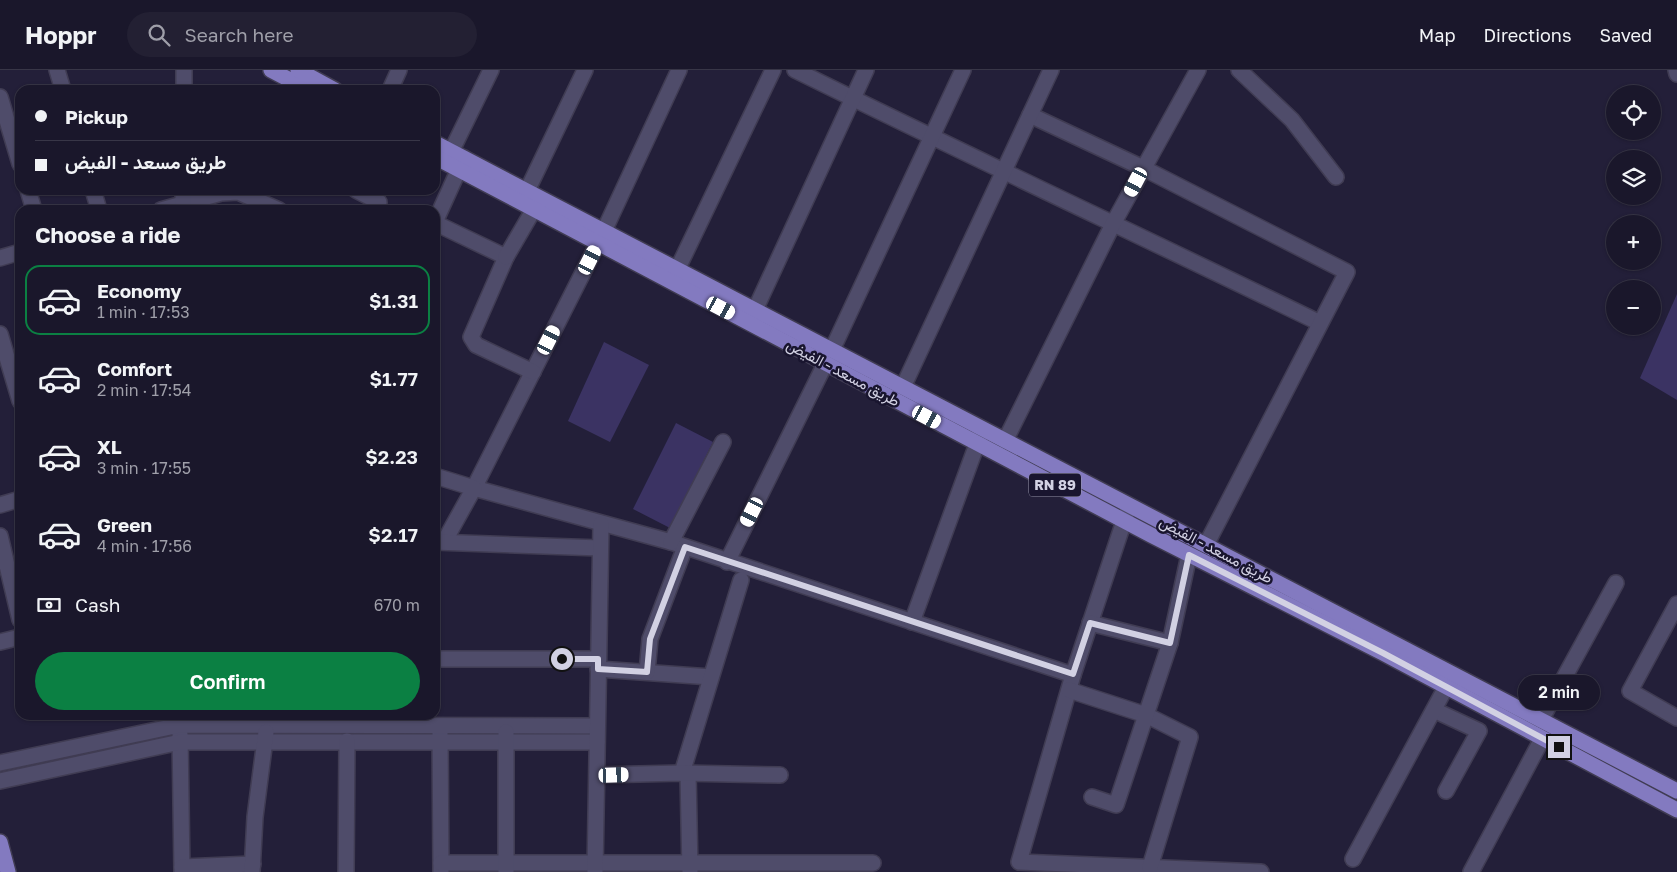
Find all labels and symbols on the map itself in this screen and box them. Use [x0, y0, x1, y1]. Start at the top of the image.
car [1122, 165, 1149, 199]
car [576, 243, 603, 277]
car [704, 294, 737, 322]
car [535, 323, 562, 357]
street label: طريق مسعد - الفيض [783, 335, 903, 411]
car [910, 403, 943, 431]
road number: RN 89 [1029, 474, 1081, 496]
car [738, 495, 765, 529]
street label: طريق مسعد - الفيض [1156, 512, 1276, 588]
route start [551, 648, 573, 670]
callout: 2 min [1518, 674, 1600, 710]
route end [1548, 736, 1570, 758]
car [598, 767, 629, 783]

